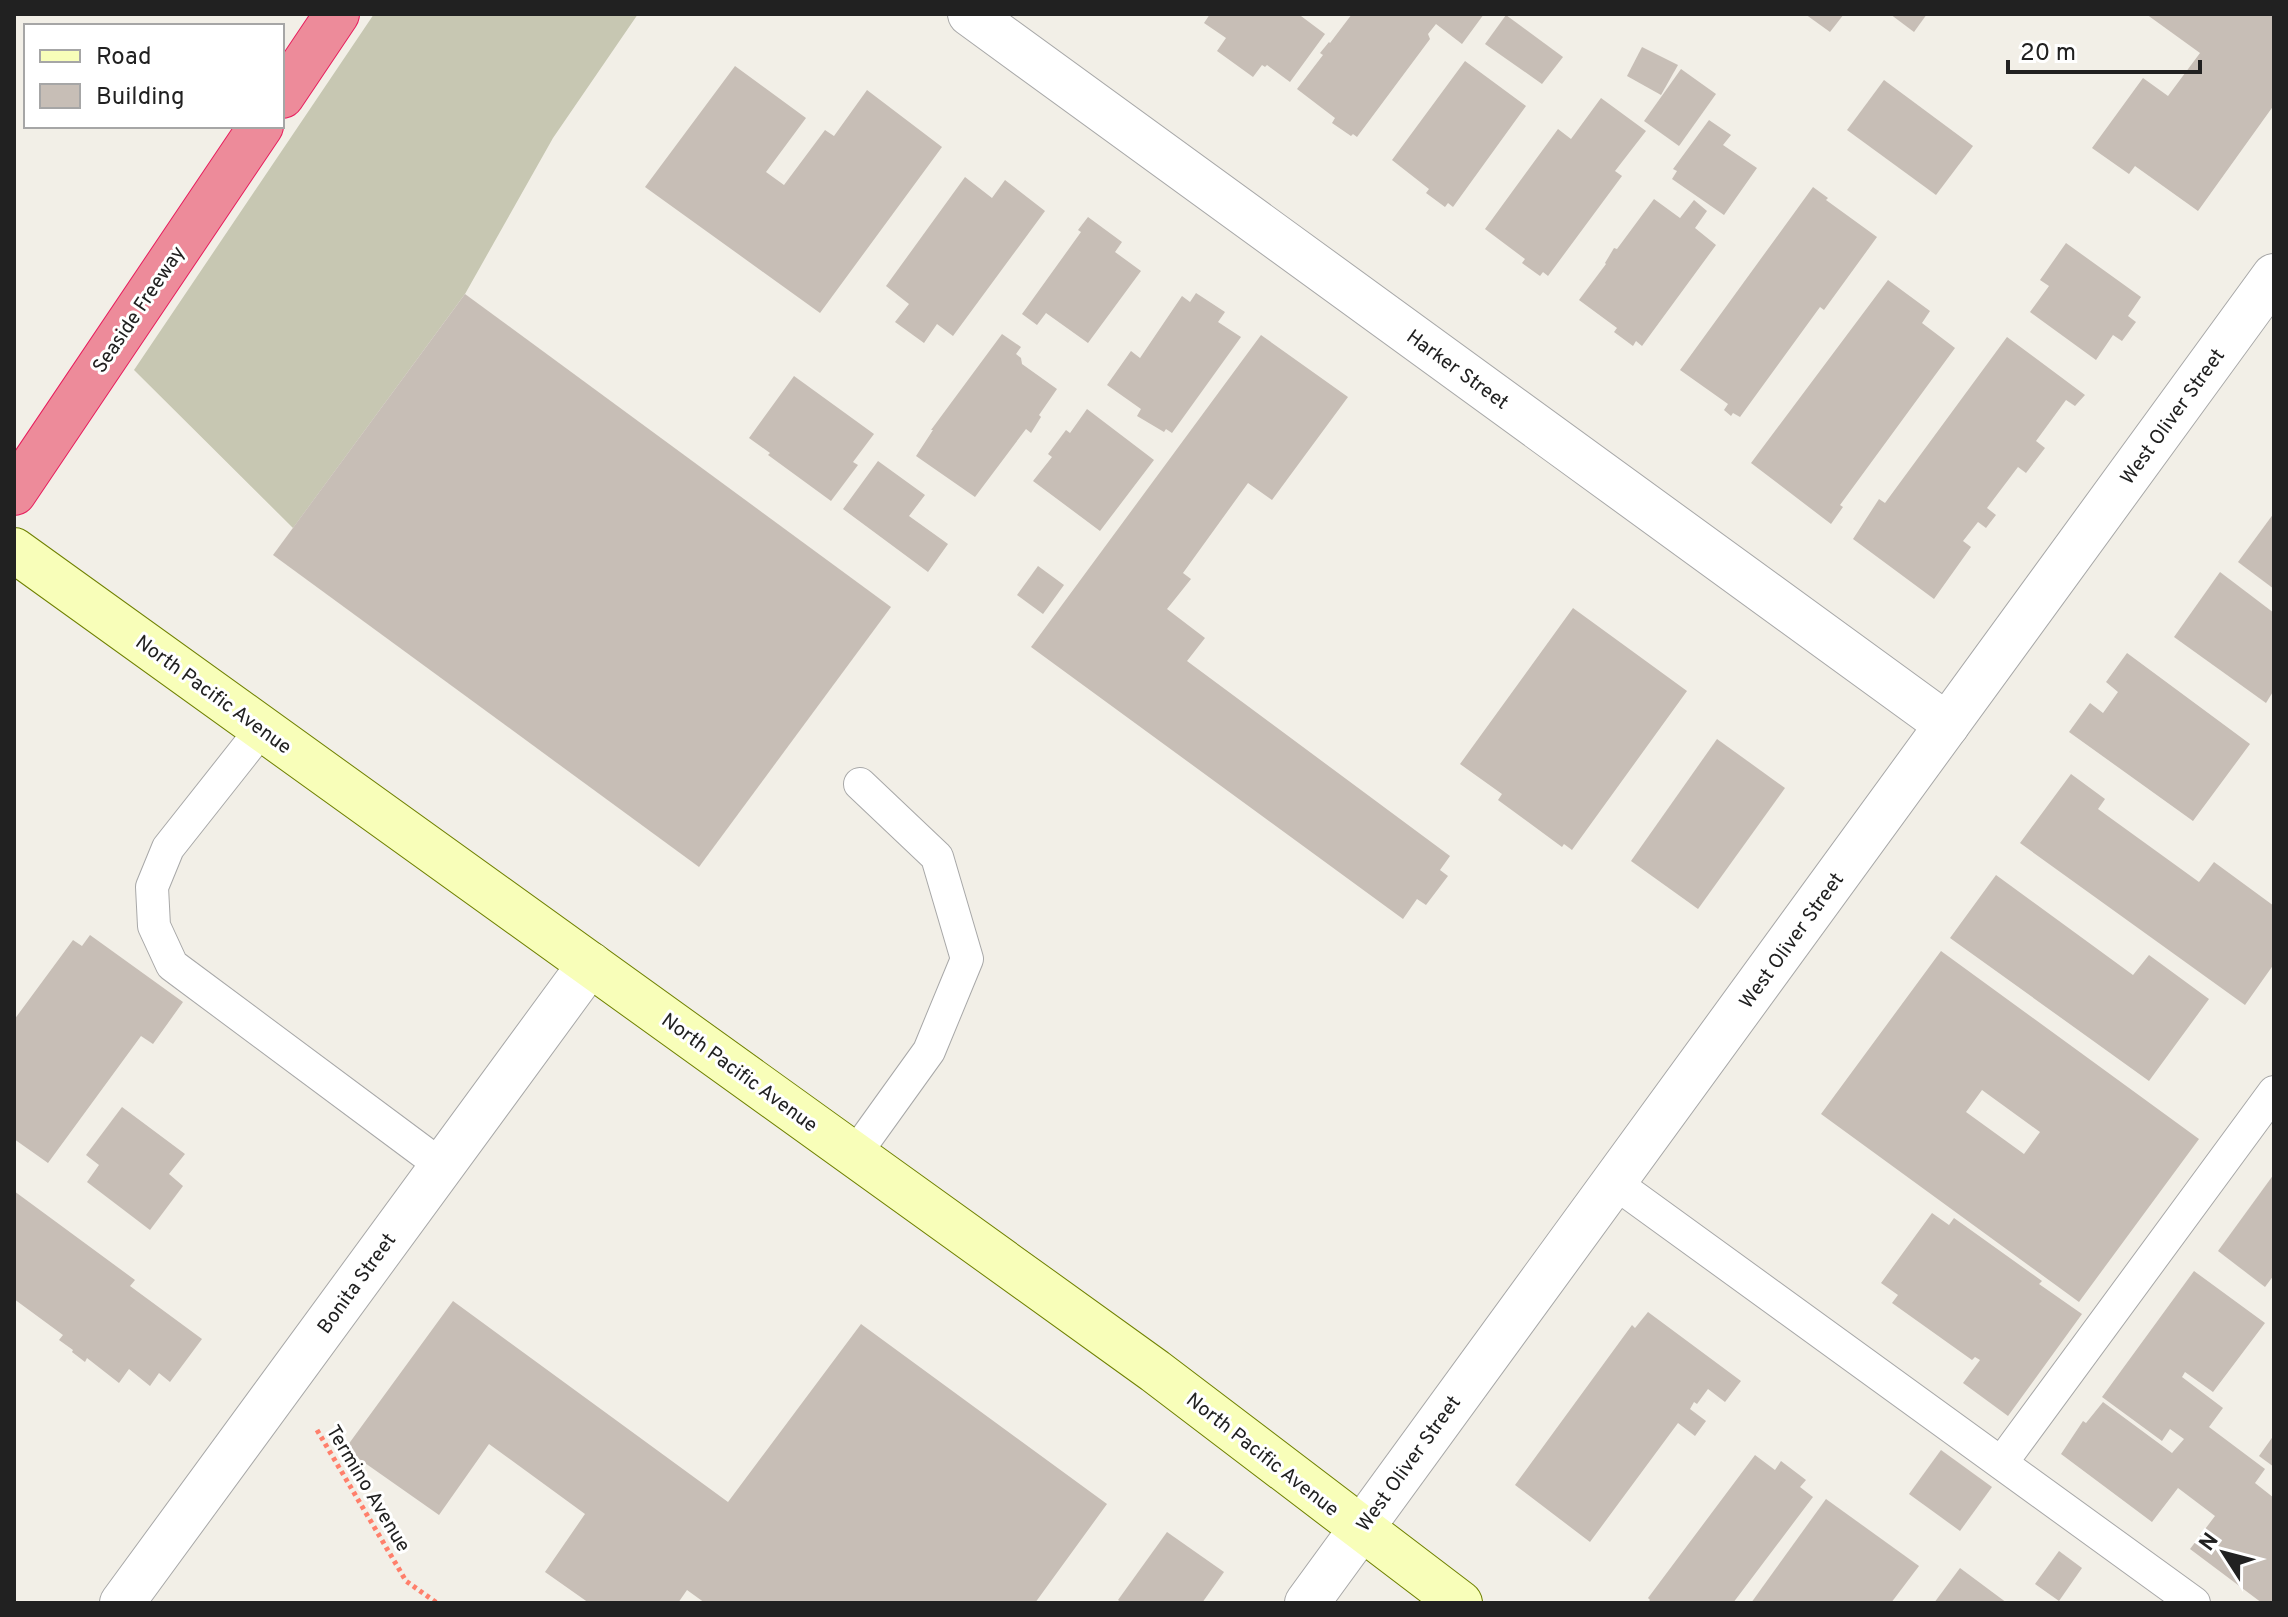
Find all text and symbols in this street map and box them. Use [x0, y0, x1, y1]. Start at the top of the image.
legend [24, 24, 284, 128]
scale bar [2008, 24, 2200, 74]
text: 20 m [2020, 39, 2076, 69]
text: Road [96, 43, 152, 73]
text: Building [96, 83, 185, 113]
street label: Seaside Freeway [88, 242, 192, 379]
street label: Harker Street [1400, 325, 1513, 417]
street label: West Oliver Street [2115, 344, 2232, 490]
street label: North Pacific Avenue [130, 630, 296, 761]
street label: West Oliver Street [1734, 868, 1851, 1014]
street label: North Pacific Avenue [656, 1008, 822, 1139]
street label: Bonita Street [312, 1229, 403, 1340]
street label: North Pacific Avenue [1180, 1388, 1343, 1523]
street label: West Oliver Street [1351, 1391, 1468, 1537]
street label: Termino Avenue [319, 1421, 416, 1557]
north arrow [2184, 1513, 2264, 1593]
text: N [2194, 1528, 2225, 1557]

